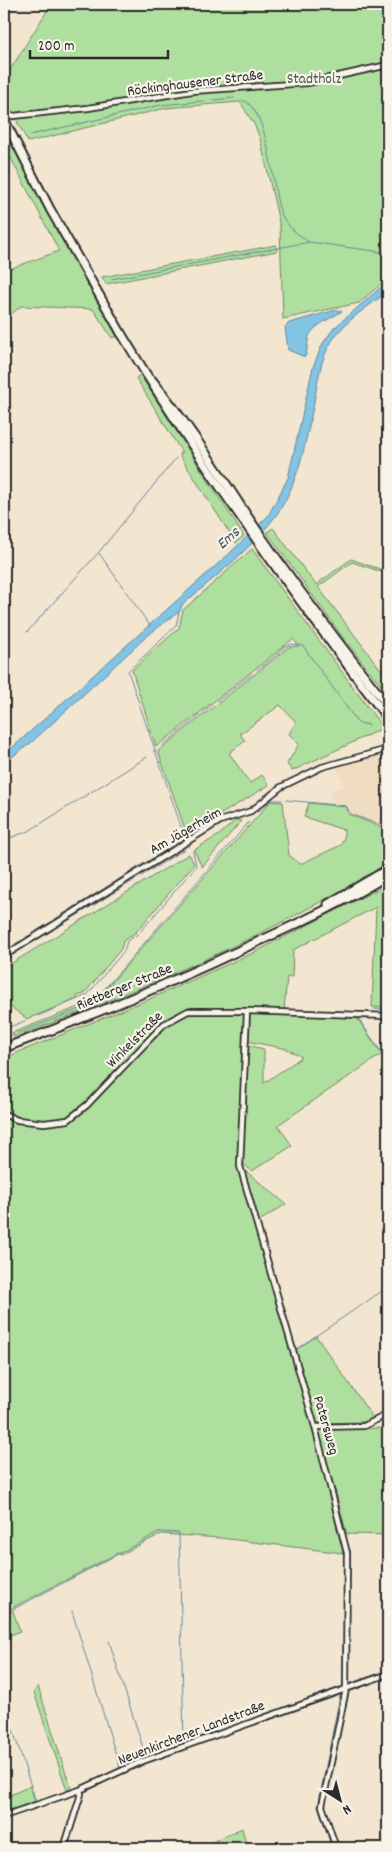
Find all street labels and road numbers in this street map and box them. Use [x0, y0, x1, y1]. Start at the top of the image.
street label: Röckinghausener Straße [126, 65, 265, 103]
street label: Am Jägerheim [146, 802, 226, 861]
street label: Rietberger Straße [74, 958, 176, 1017]
street label: Winkelstraße [102, 1007, 169, 1074]
street label: Patersweg [306, 1393, 344, 1458]
street label: Neuenkirchener Landstraße [115, 1696, 269, 1772]

